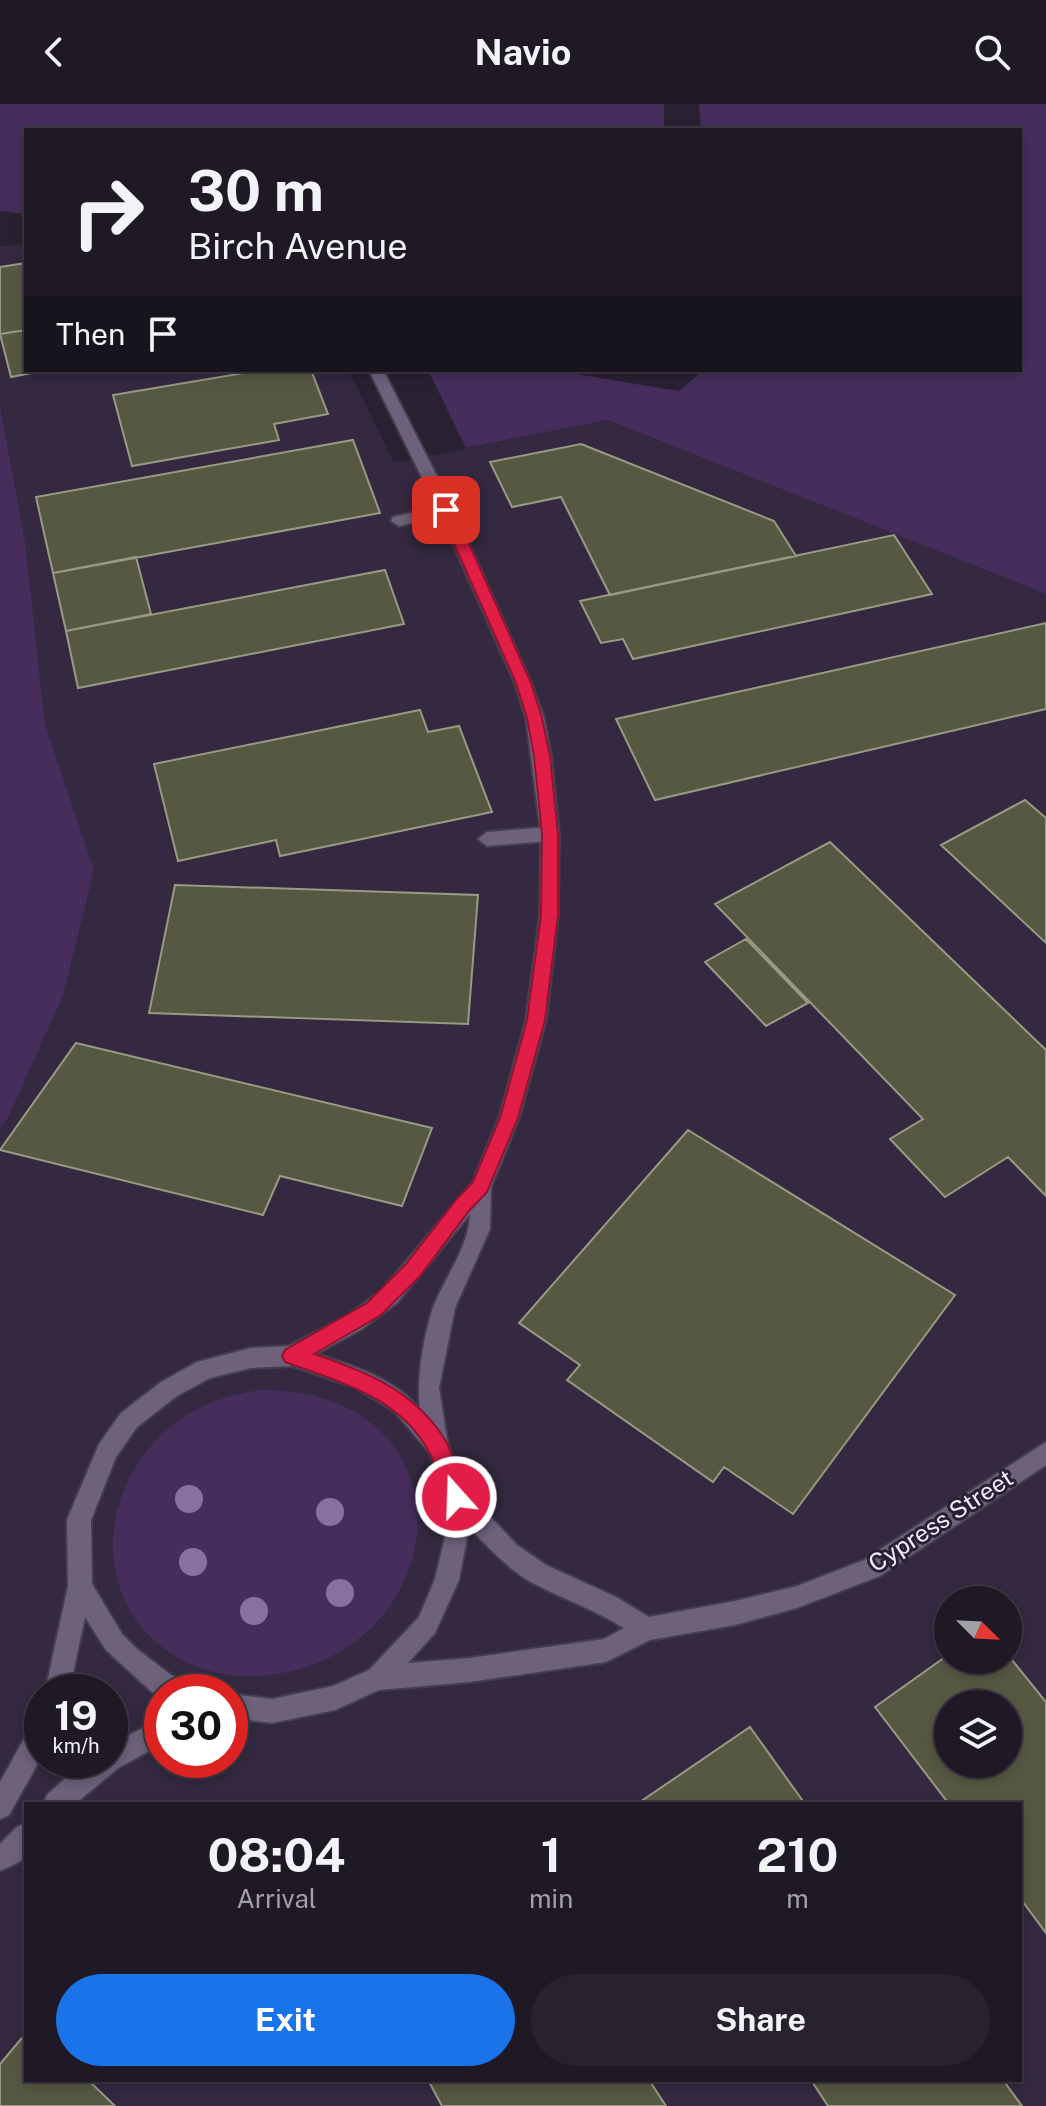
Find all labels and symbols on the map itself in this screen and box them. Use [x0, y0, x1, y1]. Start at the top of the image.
pin [412, 476, 480, 544]
position arrow [414, 1455, 498, 1539]
street label: Cypress Street [863, 1463, 1018, 1577]
north arrow [934, 1586, 1022, 1674]
speed limit sign: 30 [144, 1674, 248, 1778]

